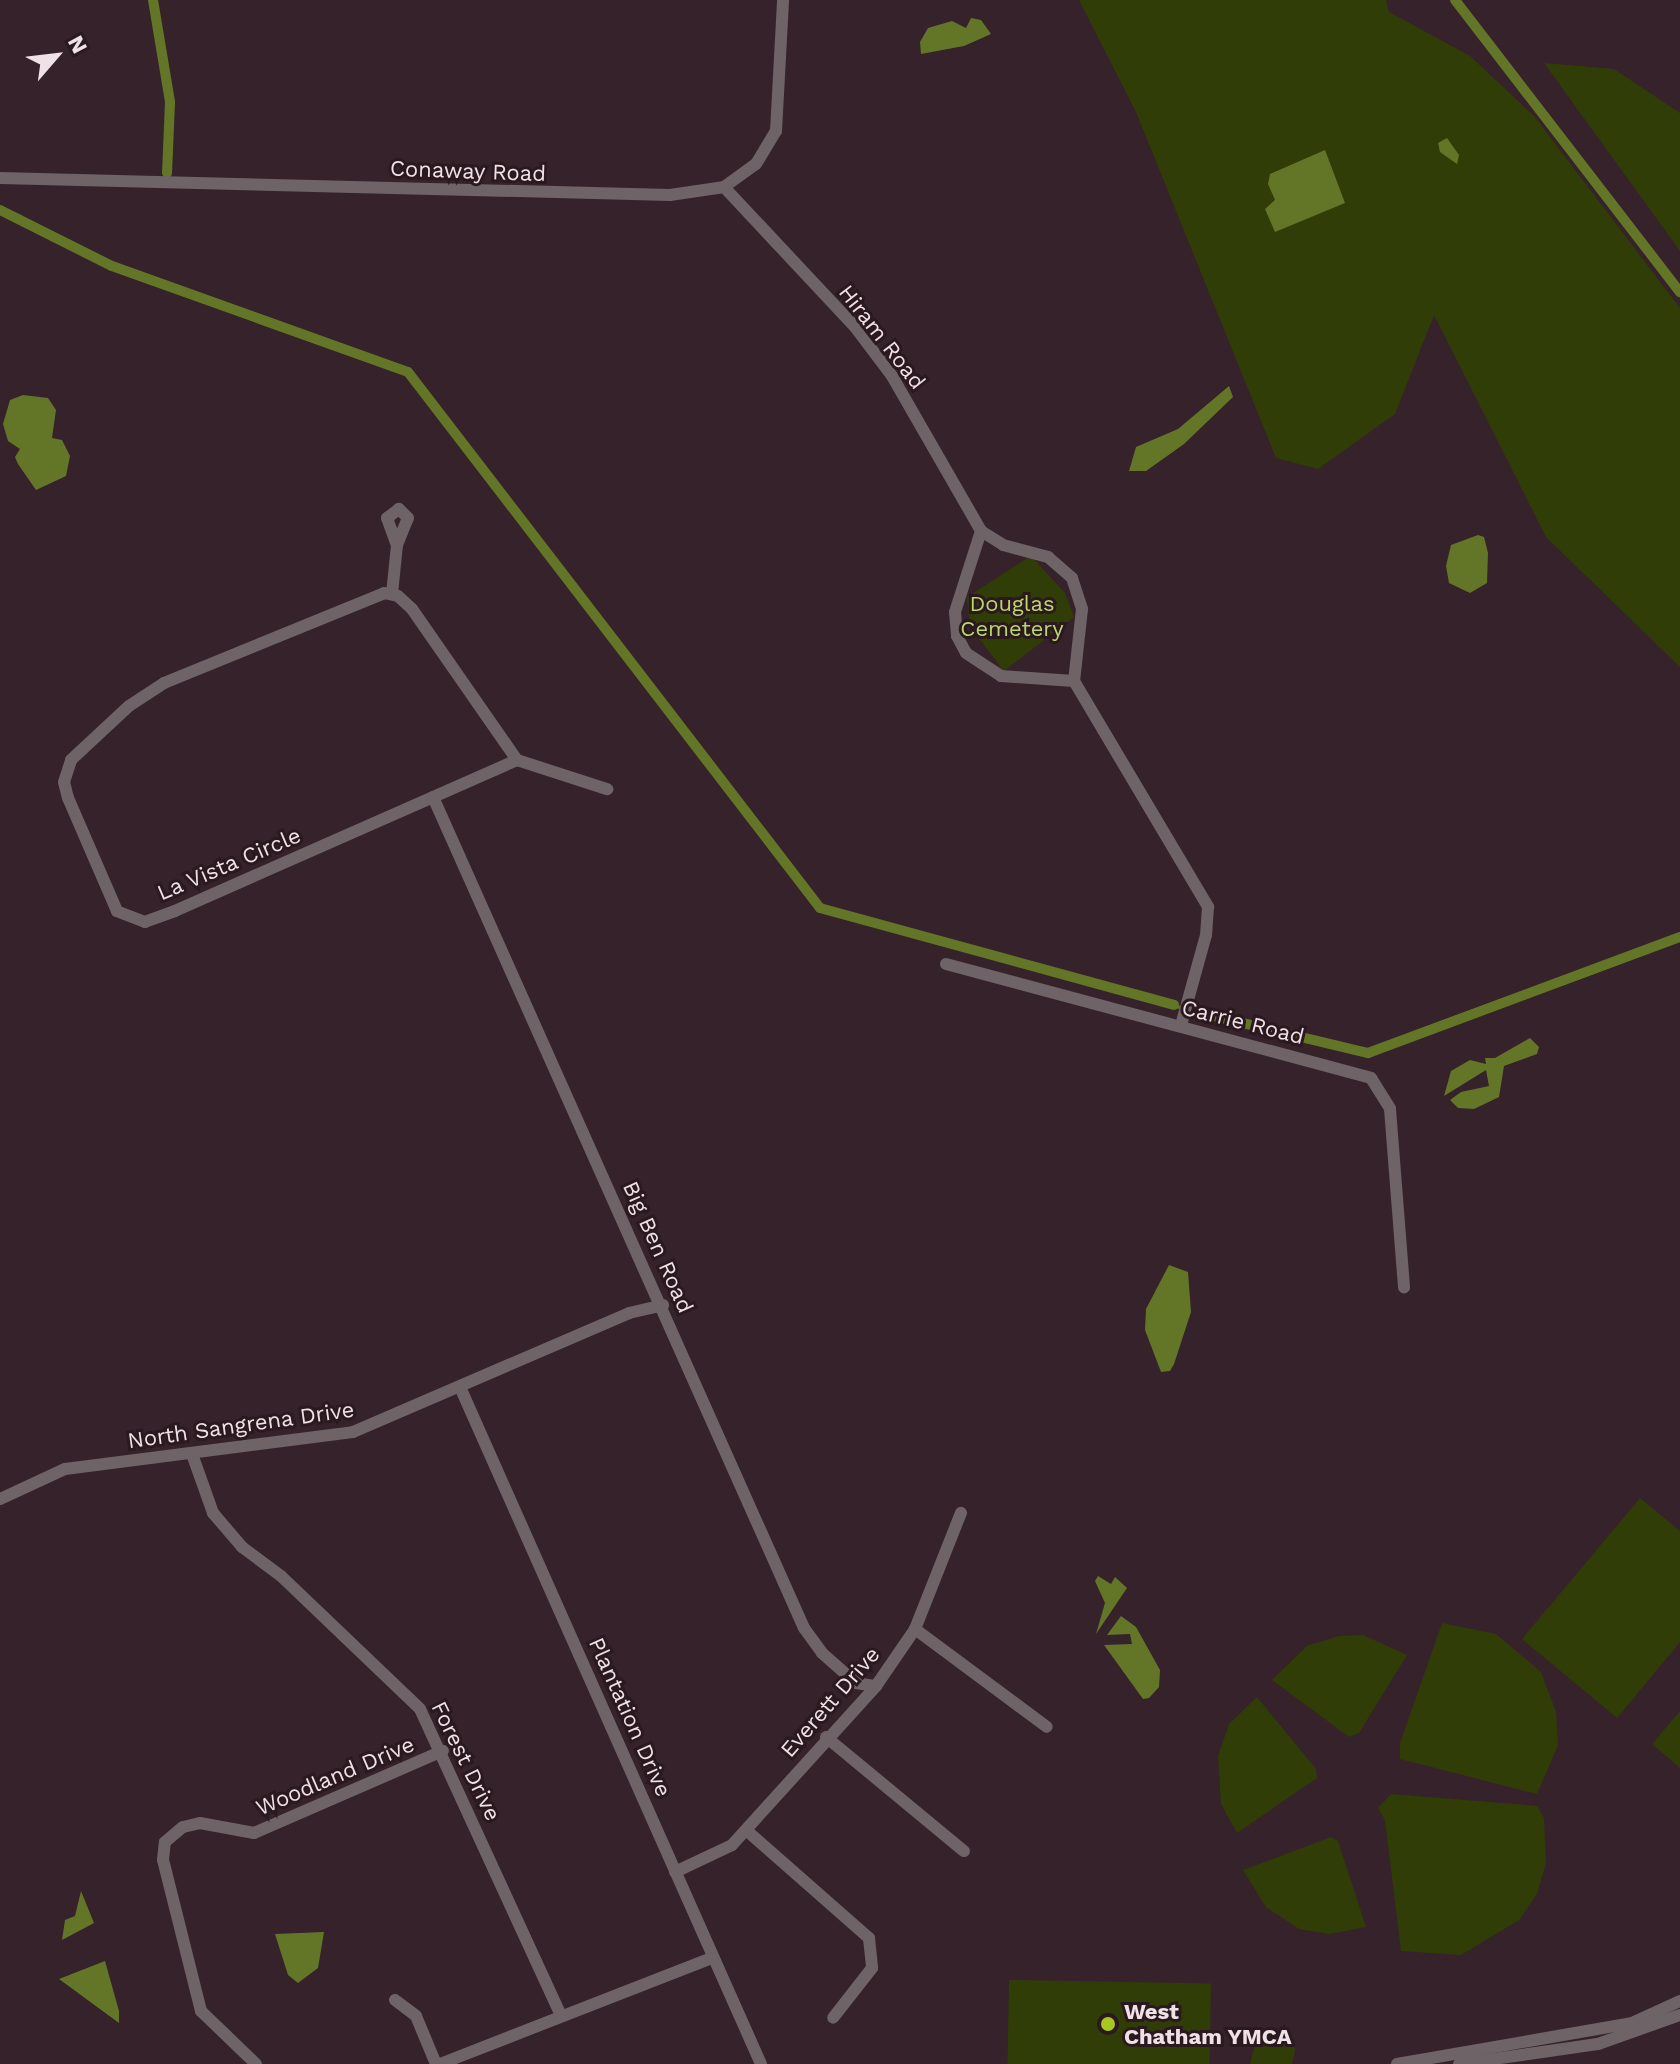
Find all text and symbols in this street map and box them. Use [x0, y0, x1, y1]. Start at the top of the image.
north arrow [16, 16, 96, 96]
text: N [63, 31, 92, 58]
street label: Conaway Road [389, 155, 547, 187]
street label: Hiram Road [833, 280, 931, 394]
park label: Douglas Cemetery [960, 590, 1064, 642]
street label: La Vista Circle [152, 822, 306, 906]
street label: Carrie Road [1179, 994, 1307, 1050]
street label: Big Ben Road [617, 1177, 699, 1317]
street label: North Sangrena Drive [126, 1396, 356, 1454]
street label: Plantation Drive [583, 1633, 677, 1801]
street label: Everett Drive [775, 1641, 885, 1763]
street label: Forest Drive [426, 1697, 506, 1825]
street label: Woodland Drive [252, 1731, 418, 1821]
place label: West Chatham YMCA [1124, 1998, 1292, 2050]
marker: West Chatham YMCA [1099, 2015, 1117, 2033]

